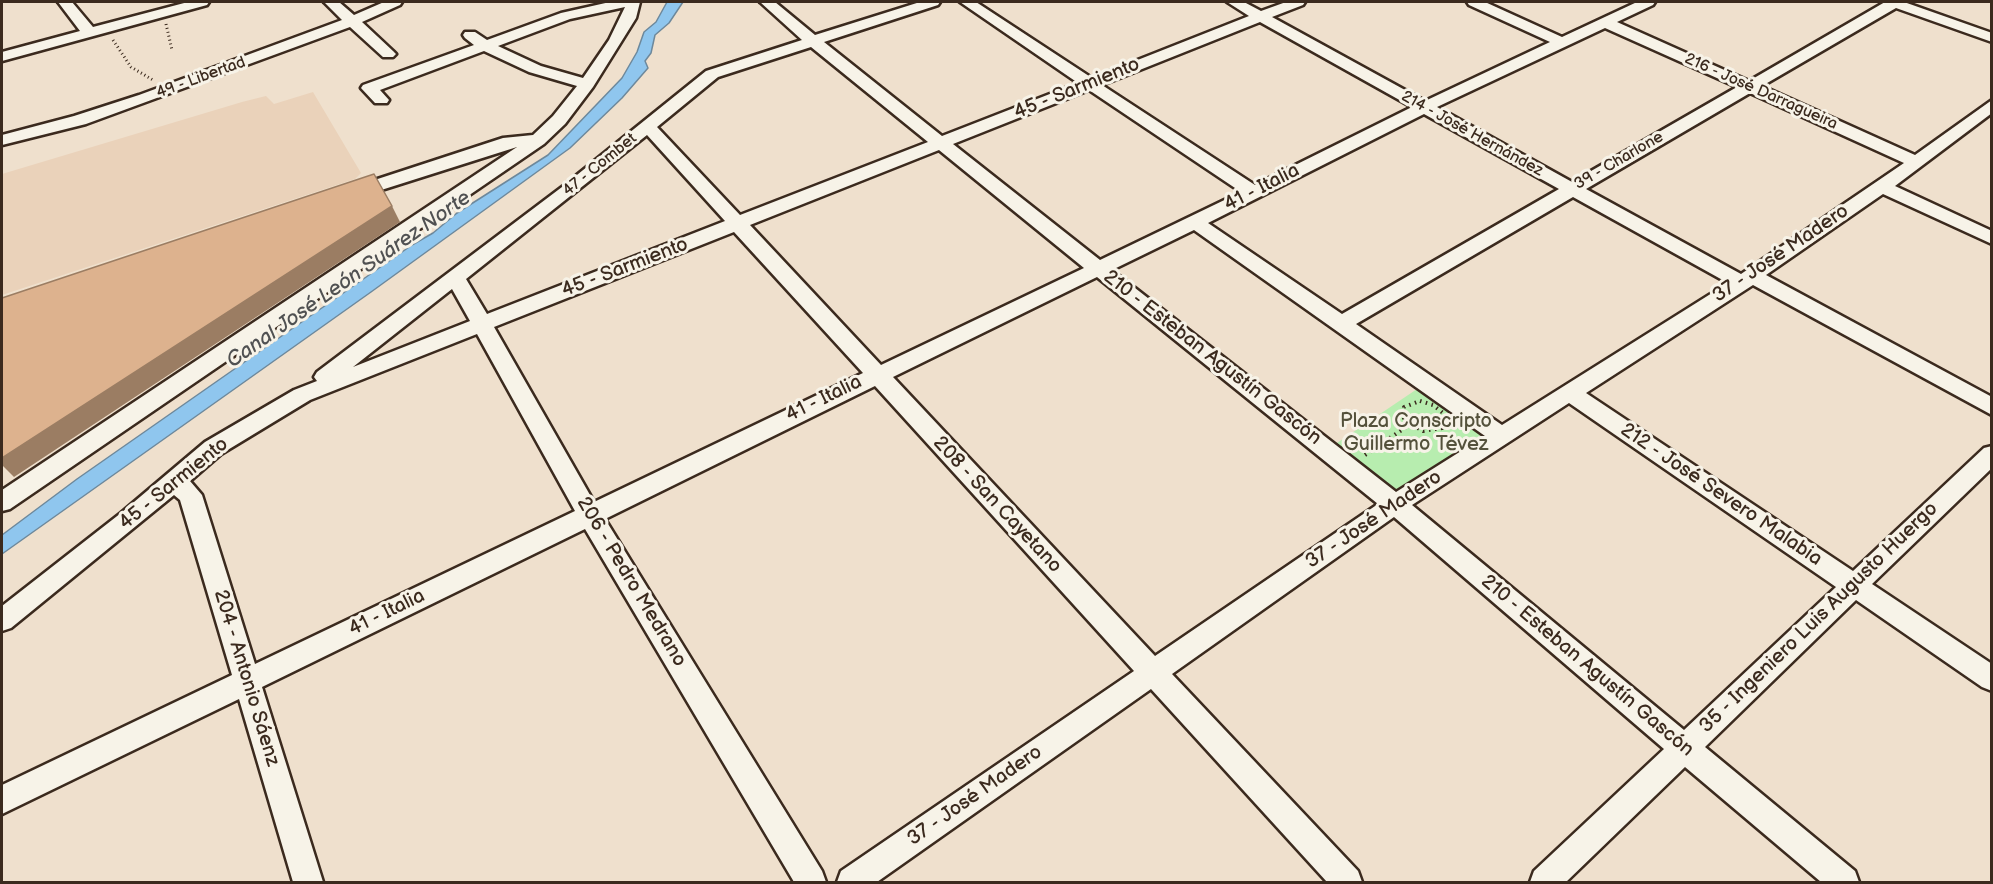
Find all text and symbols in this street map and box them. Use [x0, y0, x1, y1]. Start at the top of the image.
street label: 216 - José Darragueira [1682, 50, 1840, 134]
street label: 49 - Libertad [154, 53, 248, 103]
street label: 45 - Sarmiento [1011, 53, 1143, 125]
street label: 214 - José Hernández [1398, 87, 1546, 181]
street label: 39 - Charlone [1571, 128, 1667, 194]
street label: 47 - Combet [559, 129, 641, 201]
street label: 41 - Italia [1220, 159, 1304, 217]
water label: Canal José León Suárez Norte [222, 186, 476, 374]
street label: 37 - José Madero [1708, 200, 1854, 308]
street label: 45 - Sarmiento [558, 233, 692, 303]
street label: 210 - Esteban Agustín Gascón [1098, 265, 1326, 451]
street label: 41 - Italia [782, 370, 866, 428]
park label: Plaza Conscripto Guillermo Tévez [1340, 410, 1492, 457]
street label: 212 - José Severo Malabia [1616, 418, 1826, 572]
street label: 208 - San Cayetano [927, 432, 1067, 578]
street label: 45 - Sarmiento [115, 433, 233, 535]
street label: 37 - José Madero [1301, 466, 1447, 574]
street label: 206 - Pedro Medrano [571, 493, 691, 671]
street label: 35 - Ingeniero Luis Augusto Huergo [1695, 497, 1943, 739]
street label: 210 - Esteban Agustín Gascón [1476, 570, 1698, 762]
street label: 41 - Italia [345, 584, 429, 642]
street label: 204 - Antonio Sáenz [208, 587, 284, 769]
street label: 37 - José Madero [903, 741, 1047, 851]

